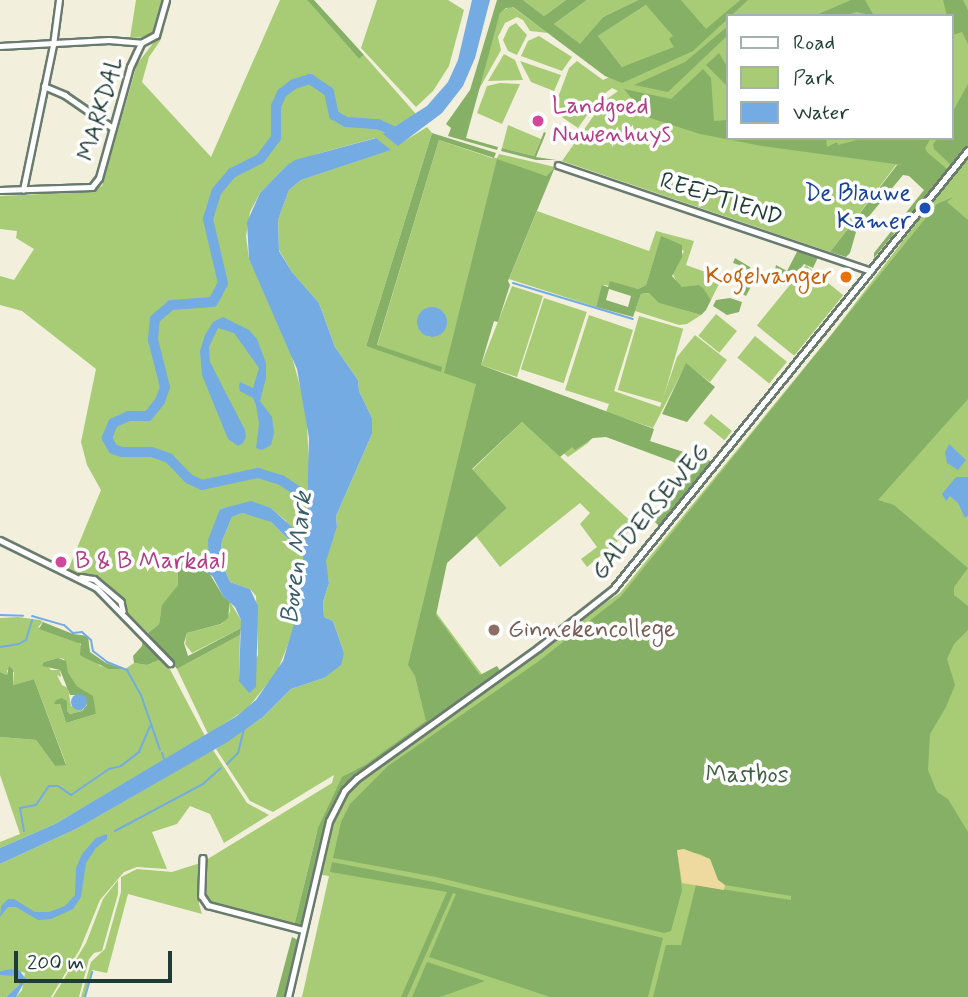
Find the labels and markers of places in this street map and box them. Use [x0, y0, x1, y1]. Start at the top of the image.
place label: Landgoed Nuwenhuys [552, 93, 671, 149]
marker: Landgoed Nuwenhuys [530, 113, 546, 129]
place label: De Blauwe Kamer [805, 180, 911, 236]
marker: De Blauwe Kamer [917, 200, 933, 216]
place label: Kogelvanger [706, 263, 832, 291]
marker: Kogelvanger [838, 269, 854, 285]
place label: B & B Markdal [75, 548, 222, 576]
marker: B & B Markdal [53, 554, 69, 570]
place label: Ginnekencollege [508, 616, 675, 644]
marker: Ginnekencollege [486, 622, 502, 638]

